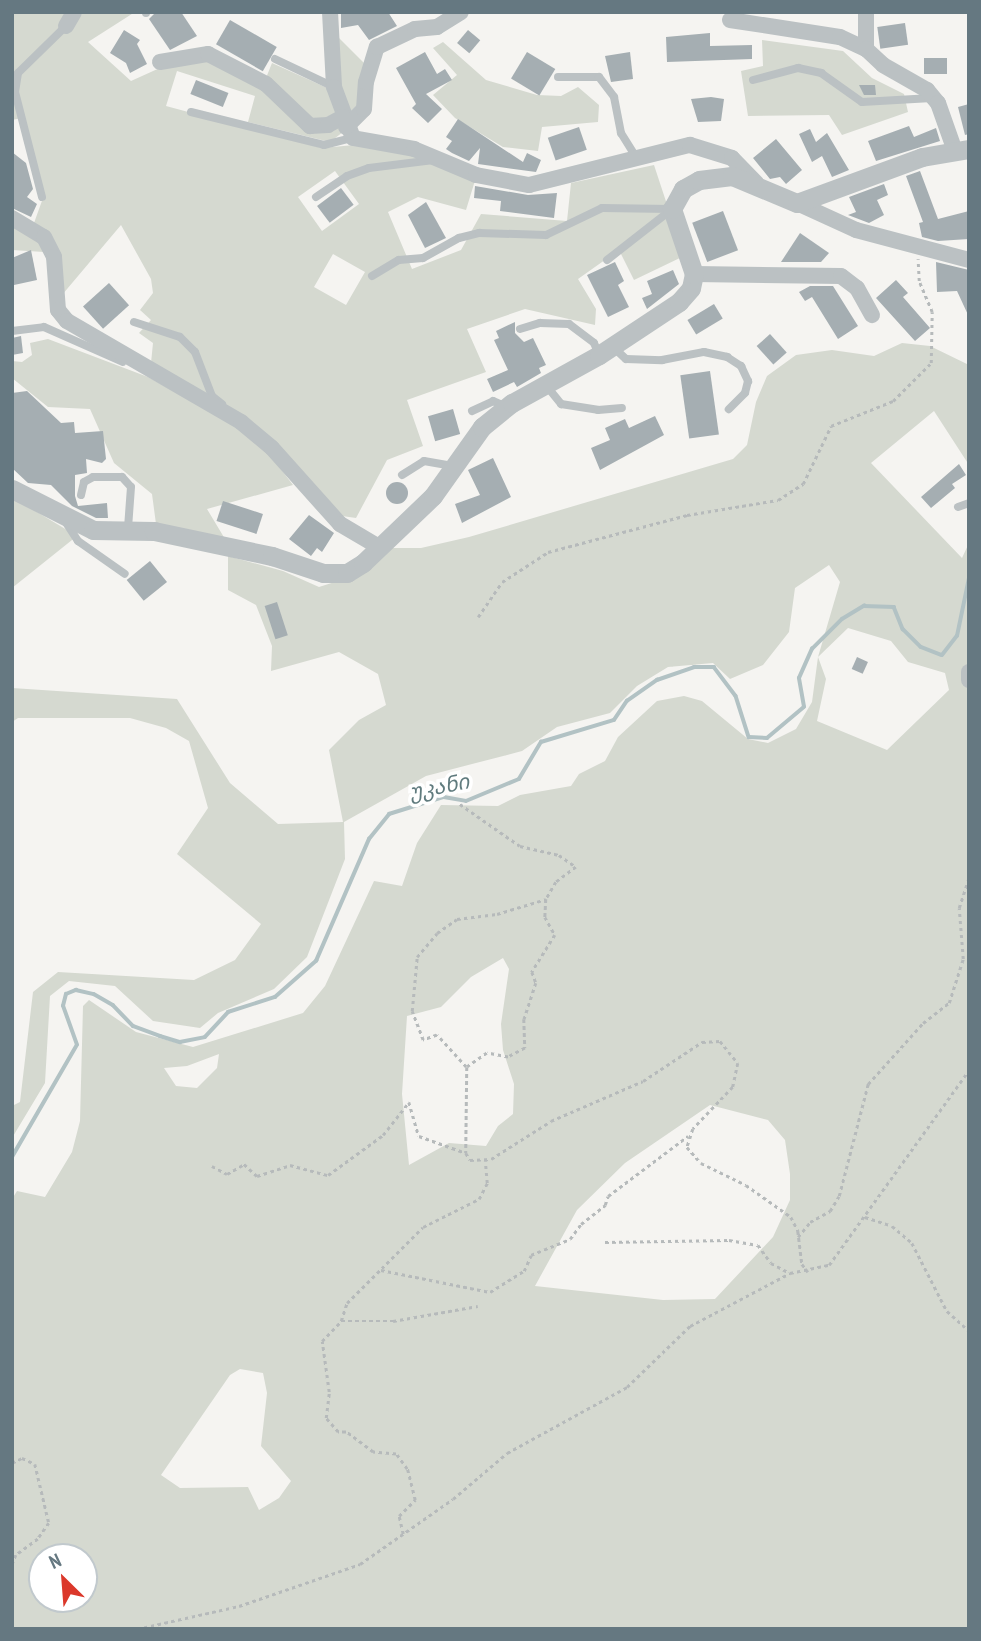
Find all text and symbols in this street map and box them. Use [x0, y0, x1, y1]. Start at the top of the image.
water label: უკანი [407, 769, 471, 805]
north arrow [28, 1543, 98, 1613]
text: N [45, 1548, 65, 1574]

